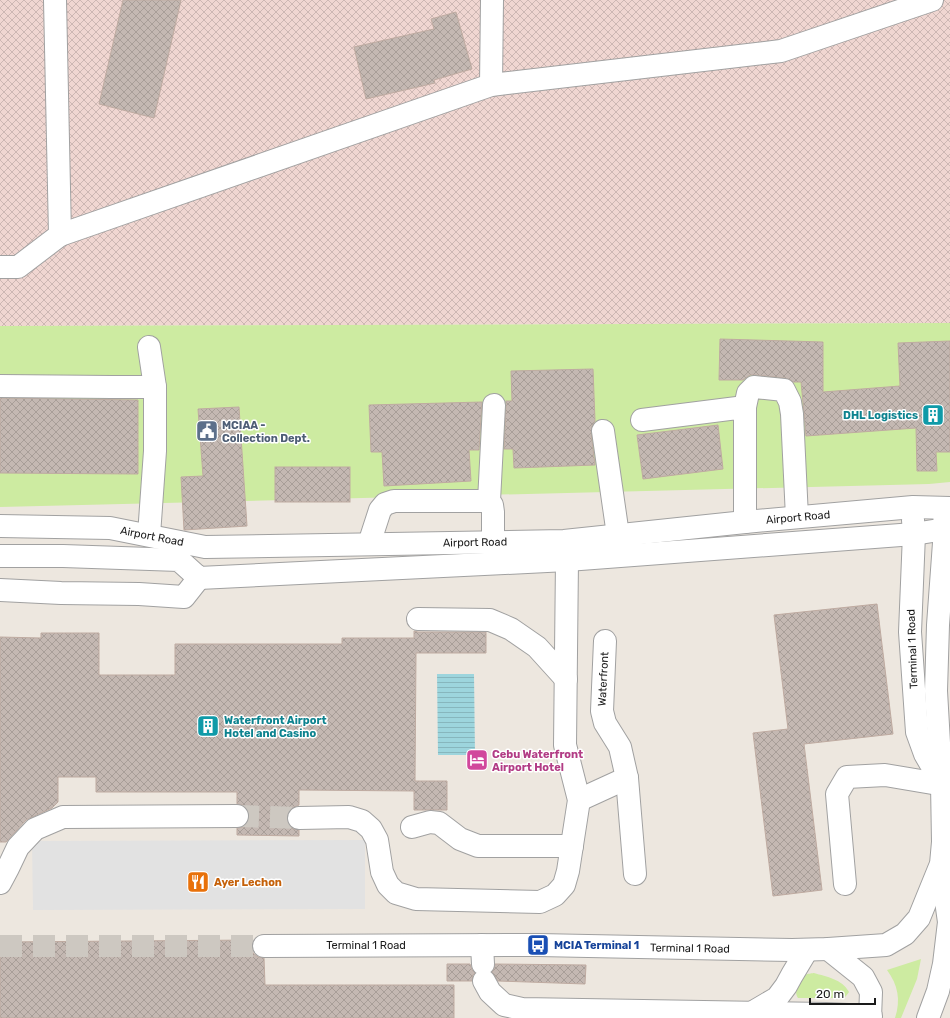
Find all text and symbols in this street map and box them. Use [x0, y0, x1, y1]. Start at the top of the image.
building icon: DHL Logistics [920, 402, 946, 428]
place label: DHL Logistics [843, 409, 918, 422]
public building icon: MCIAA - Collection Dept. [194, 418, 220, 444]
place label: MCIAA - Collection Dept. [222, 419, 310, 445]
street label: Airport Road [765, 508, 831, 527]
street label: Airport Road [119, 524, 185, 549]
street label: Airport Road [443, 535, 507, 550]
street label: Terminal 1 Road [905, 609, 920, 689]
street label: Waterfront [596, 651, 611, 707]
building icon: Waterfront Airport Hotel and Casino [195, 713, 221, 739]
place label: Waterfront Airport Hotel and Casino [224, 714, 327, 740]
hotel icon: Cebu Waterfront Airport Hotel [464, 747, 490, 773]
place label: Cebu Waterfront Airport Hotel [492, 748, 583, 774]
restaurant icon: Ayer Lechon [185, 869, 211, 895]
place label: Ayer Lechon [214, 876, 282, 889]
bus stop icon: MCIA Terminal 1 [525, 932, 551, 958]
street label: Terminal 1 Road [326, 939, 406, 952]
place label: MCIA Terminal 1 [554, 939, 639, 952]
street label: Terminal 1 Road [650, 941, 730, 956]
scale bar [810, 980, 875, 1006]
text: 20 m [816, 987, 844, 1001]

